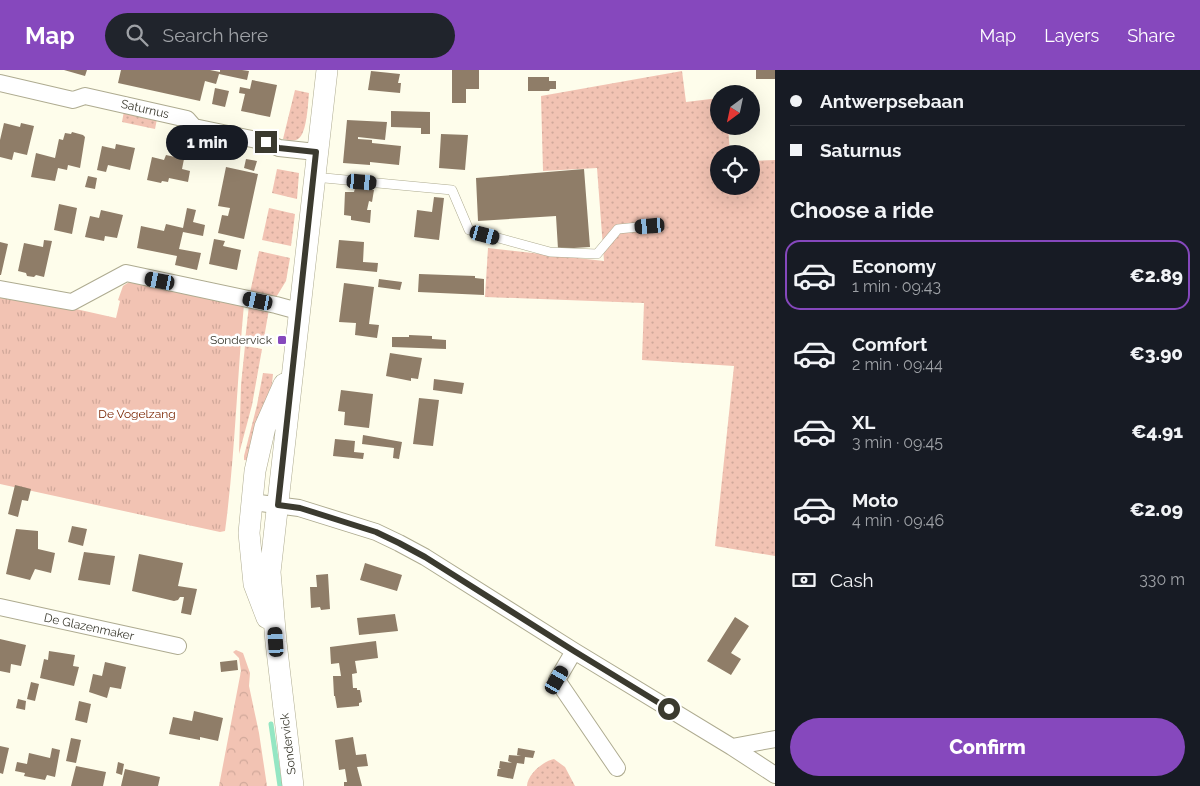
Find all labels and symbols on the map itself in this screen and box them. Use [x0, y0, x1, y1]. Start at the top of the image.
north arrow [710, 85, 760, 135]
street label: Saturnus [120, 97, 171, 121]
callout: 1 min [166, 124, 248, 160]
route end [255, 131, 277, 153]
car [346, 173, 377, 191]
car [634, 217, 665, 235]
car [468, 224, 501, 246]
car [143, 271, 176, 291]
car [241, 291, 274, 311]
place label: Sondervick [210, 333, 273, 347]
marker: Sondervick [276, 334, 288, 346]
park label: De Vogelzang [98, 407, 176, 421]
street label: De Glazenmaker [43, 611, 136, 644]
car [267, 627, 284, 657]
car [543, 663, 570, 697]
route start [658, 698, 680, 720]
street label: Sondervick [277, 712, 299, 776]

